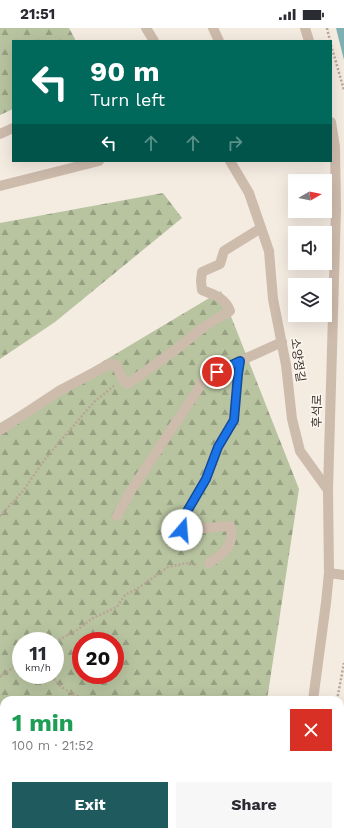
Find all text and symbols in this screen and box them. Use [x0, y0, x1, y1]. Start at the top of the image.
text: 21:51 [20, 5, 55, 23]
text: 90 m [90, 55, 160, 88]
icon: left [24, 56, 76, 108]
text: Turn left [90, 89, 165, 110]
icon: left [98, 132, 120, 154]
icon: ahead [140, 132, 162, 154]
icon: ahead [182, 132, 204, 154]
icon: right [224, 132, 246, 154]
north arrow [288, 174, 332, 218]
map controls [288, 174, 332, 322]
button: sound [288, 226, 332, 270]
button: layers [288, 278, 332, 322]
street label: 소양정길 [288, 337, 308, 383]
pin [200, 355, 234, 389]
icon: arrive [206, 361, 228, 383]
street label: 후석로 [310, 394, 324, 428]
position arrow [161, 509, 203, 551]
speed limit sign: 20 [72, 632, 124, 684]
text: 11 [29, 641, 47, 665]
text: km/h [25, 662, 51, 673]
text: 1 min [12, 709, 74, 737]
button: close [290, 709, 332, 751]
text: 100 m · 21:52 [12, 738, 94, 753]
button: Exit [12, 782, 168, 828]
button: Share [176, 782, 332, 828]

